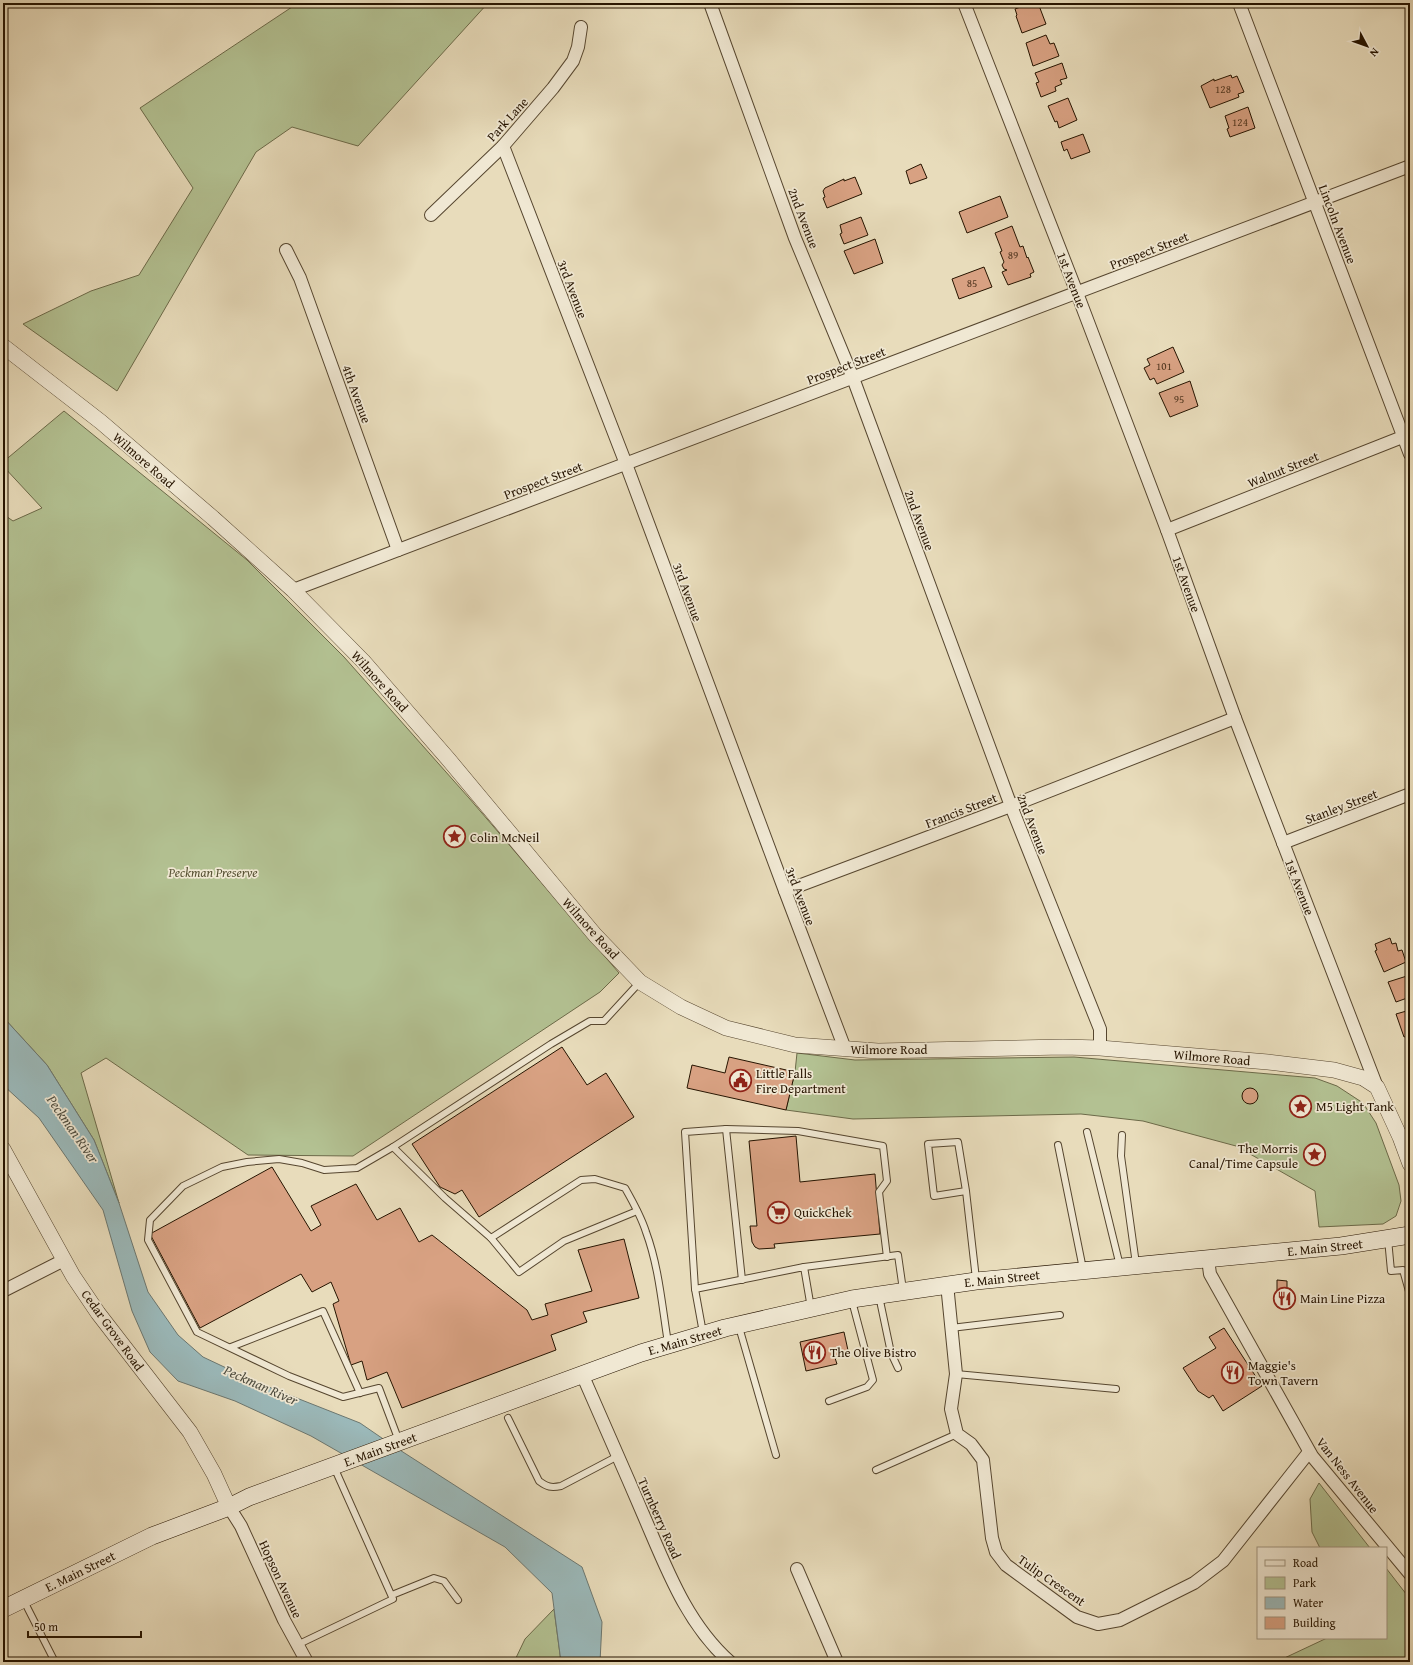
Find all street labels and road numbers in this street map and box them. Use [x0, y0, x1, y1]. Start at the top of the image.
street label: Park Lane [482, 93, 532, 146]
street label: Lincoln Avenue [1314, 182, 1361, 267]
street label: 2nd Avenue [783, 185, 824, 251]
street label: Prospect Street [1107, 227, 1192, 274]
street label: 1st Avenue [1052, 249, 1091, 311]
street label: 3rd Avenue [553, 257, 592, 321]
street label: Prospect Street [804, 342, 889, 389]
street label: 4th Avenue [337, 362, 376, 426]
street label: Wilmore Road [108, 428, 179, 493]
street label: Walnut Street [1245, 446, 1322, 492]
street label: Prospect Street [501, 457, 586, 504]
street label: 2nd Avenue [900, 487, 939, 553]
street label: 1st Avenue [1168, 553, 1206, 615]
street label: 3rd Avenue [668, 560, 707, 624]
street label: Wilmore Road [347, 646, 412, 716]
street label: Stanley Street [1302, 784, 1381, 829]
street label: Francis Street [923, 788, 1000, 833]
street label: 2nd Avenue [1012, 791, 1053, 857]
street label: 1st Avenue [1280, 856, 1319, 918]
street label: 3rd Avenue [781, 864, 820, 928]
street label: Wilmore Road [558, 893, 623, 963]
street label: Wilmore Road [851, 1040, 928, 1059]
street label: Wilmore Road [1173, 1045, 1251, 1070]
street label: E. Main Street [1286, 1234, 1364, 1261]
street label: E. Main Street [963, 1265, 1041, 1292]
street label: Cedar Grove Road [77, 1286, 149, 1375]
street label: E. Main Street [646, 1321, 725, 1360]
street label: E. Main Street [341, 1427, 420, 1471]
street label: Van Ness Avenue [1312, 1433, 1383, 1517]
street label: Turnberry Road [633, 1475, 686, 1562]
street label: Hopson Avenue [254, 1537, 307, 1621]
street label: E. Main Street [42, 1546, 119, 1597]
street label: Tulip Crescent [1014, 1550, 1090, 1611]

